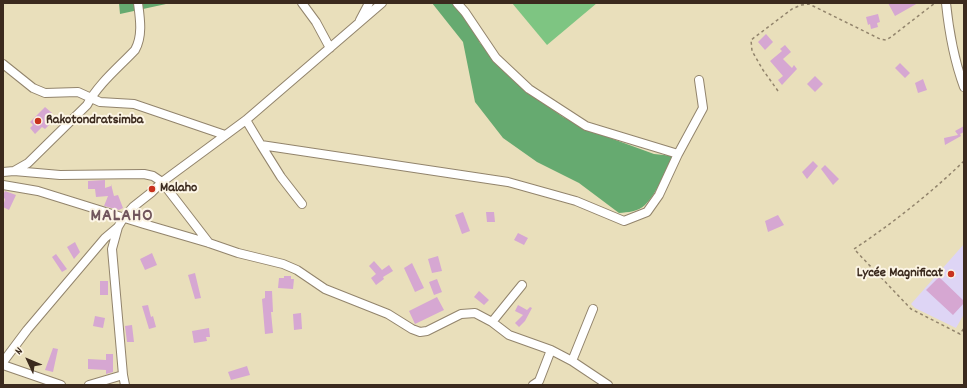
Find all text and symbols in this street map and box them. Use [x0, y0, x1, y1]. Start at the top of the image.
place label: Rakotondratsimba [46, 113, 143, 129]
marker: Rakotondratsimba [33, 116, 43, 126]
place label: Malaho [160, 181, 197, 197]
marker: Malaho [147, 184, 157, 194]
district label: MALAHO [90, 207, 154, 229]
place label: Lycée Magnificat [857, 266, 943, 282]
marker: Lycée Magnificat [946, 269, 956, 279]
north arrow [8, 340, 48, 380]
text: N [12, 344, 27, 359]

